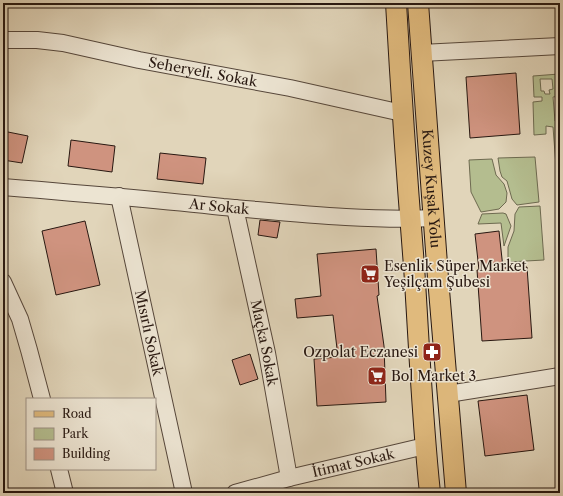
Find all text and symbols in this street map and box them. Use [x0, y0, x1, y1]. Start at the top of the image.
street label: Seheryeli. Sokak [147, 53, 260, 91]
street label: Kuzey Kuşak Yolu [418, 128, 445, 249]
street label: Ar Sokak [187, 194, 251, 218]
place label: Esenlik Süper Market Yeşilçam Şubesi [383, 257, 527, 291]
supermarket icon: Esenlik Süper Market Yeşilçam Şubesi [359, 263, 381, 285]
street label: Mısırlı Sokak [131, 288, 167, 378]
street label: Maçka Sokak [246, 298, 282, 388]
pharmacy icon: Ozpolat Eczanesi [421, 341, 443, 363]
place label: Ozpolat Eczanesi [303, 343, 418, 361]
supermarket icon: Bol Market 3 [366, 365, 388, 387]
place label: Bol Market 3 [391, 367, 476, 385]
legend [26, 398, 156, 470]
text: Road [62, 406, 92, 421]
text: Park [62, 426, 89, 441]
street label: İtimat Sokak [310, 444, 397, 481]
text: Building [62, 446, 110, 461]

